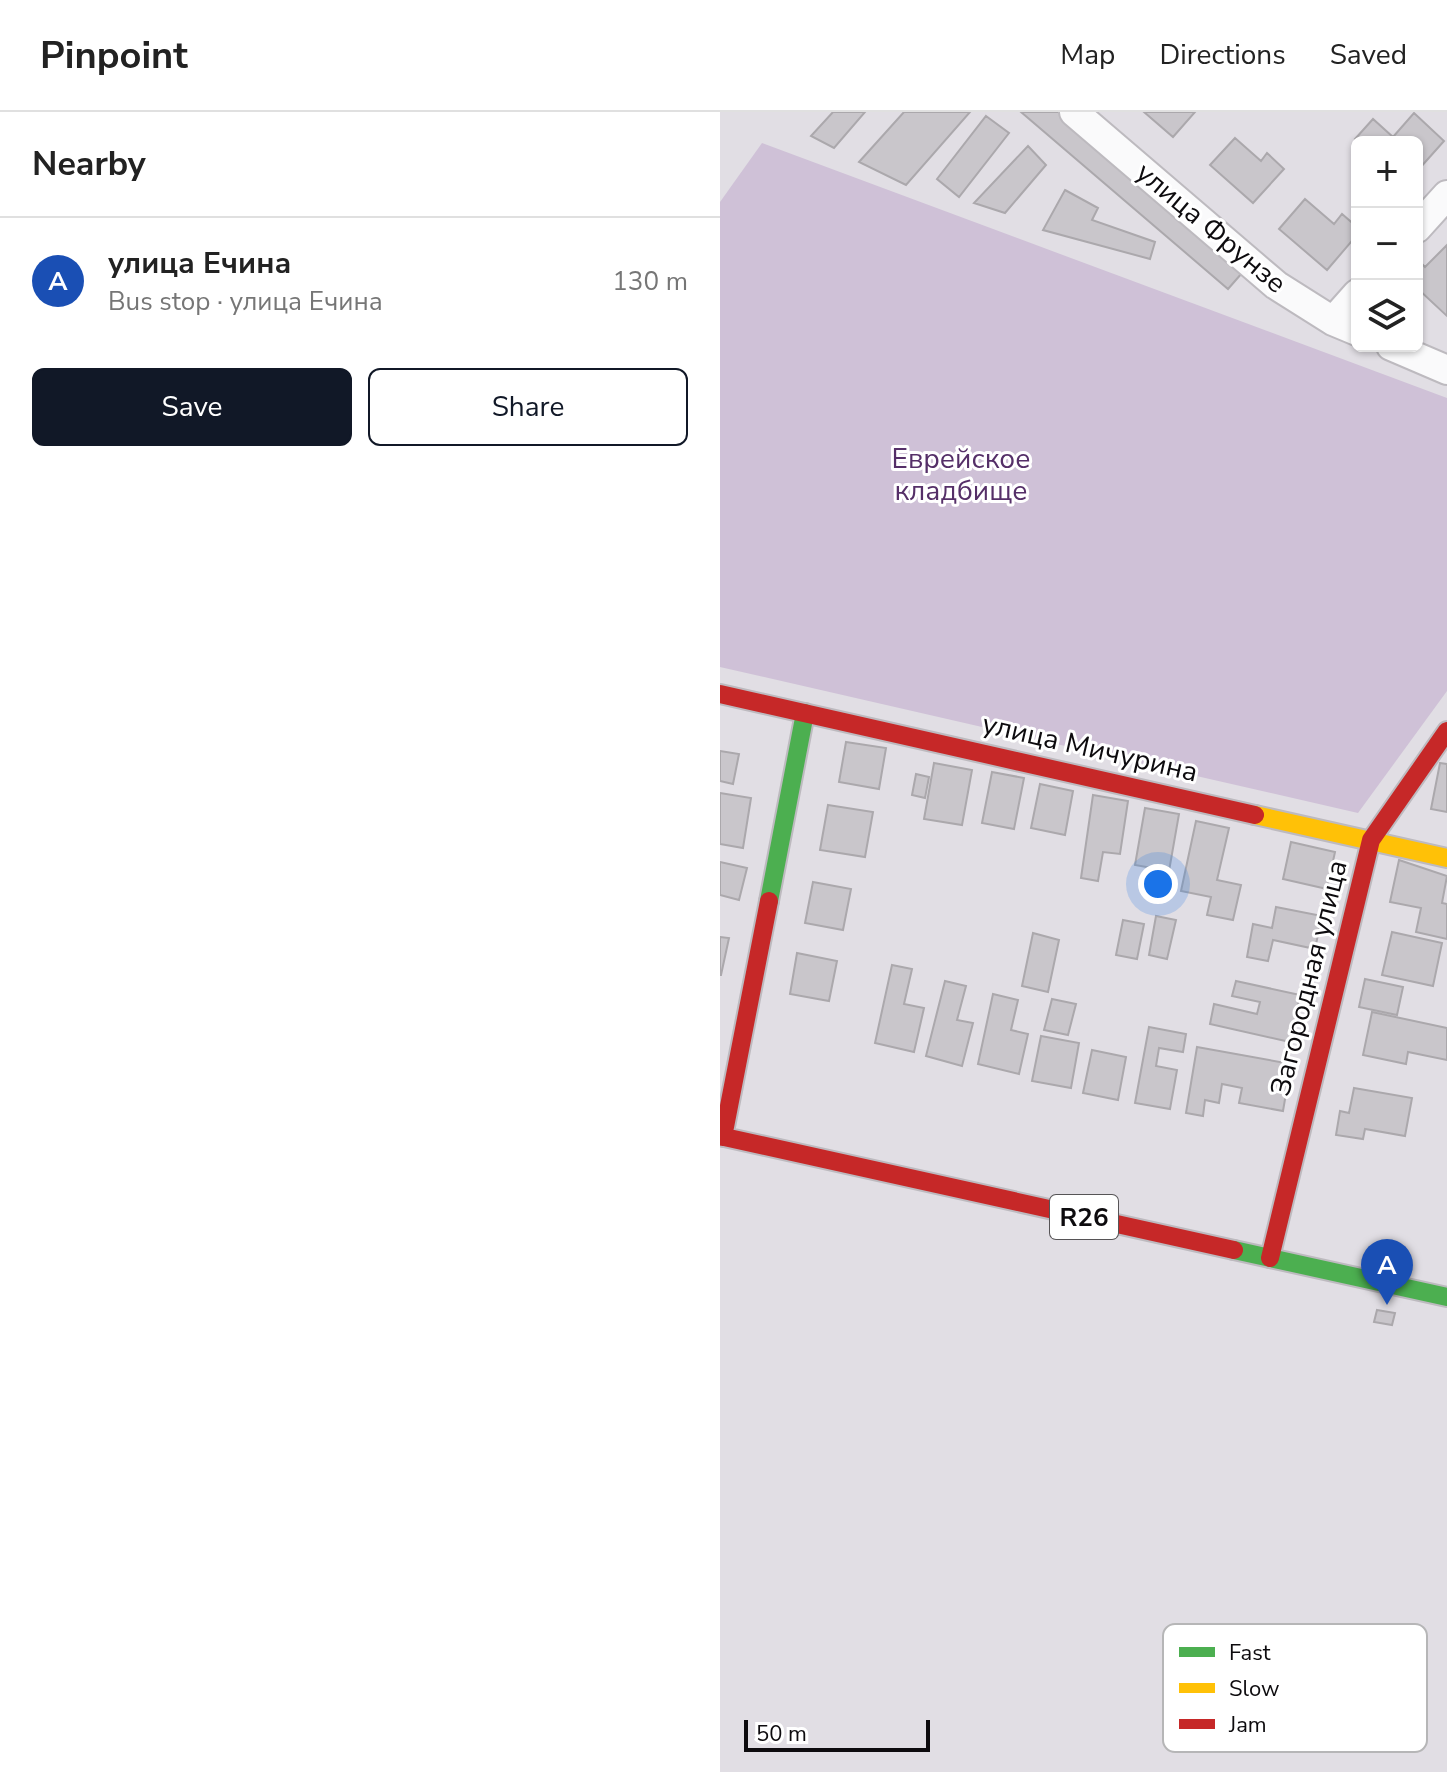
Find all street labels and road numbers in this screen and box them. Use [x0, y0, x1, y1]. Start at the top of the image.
street label: улица Фрунзе [1128, 154, 1294, 302]
street label: улица Мичурина [978, 705, 1202, 791]
street label: Загородная улица [1261, 856, 1357, 1100]
road number: R26 [1050, 1195, 1118, 1239]

